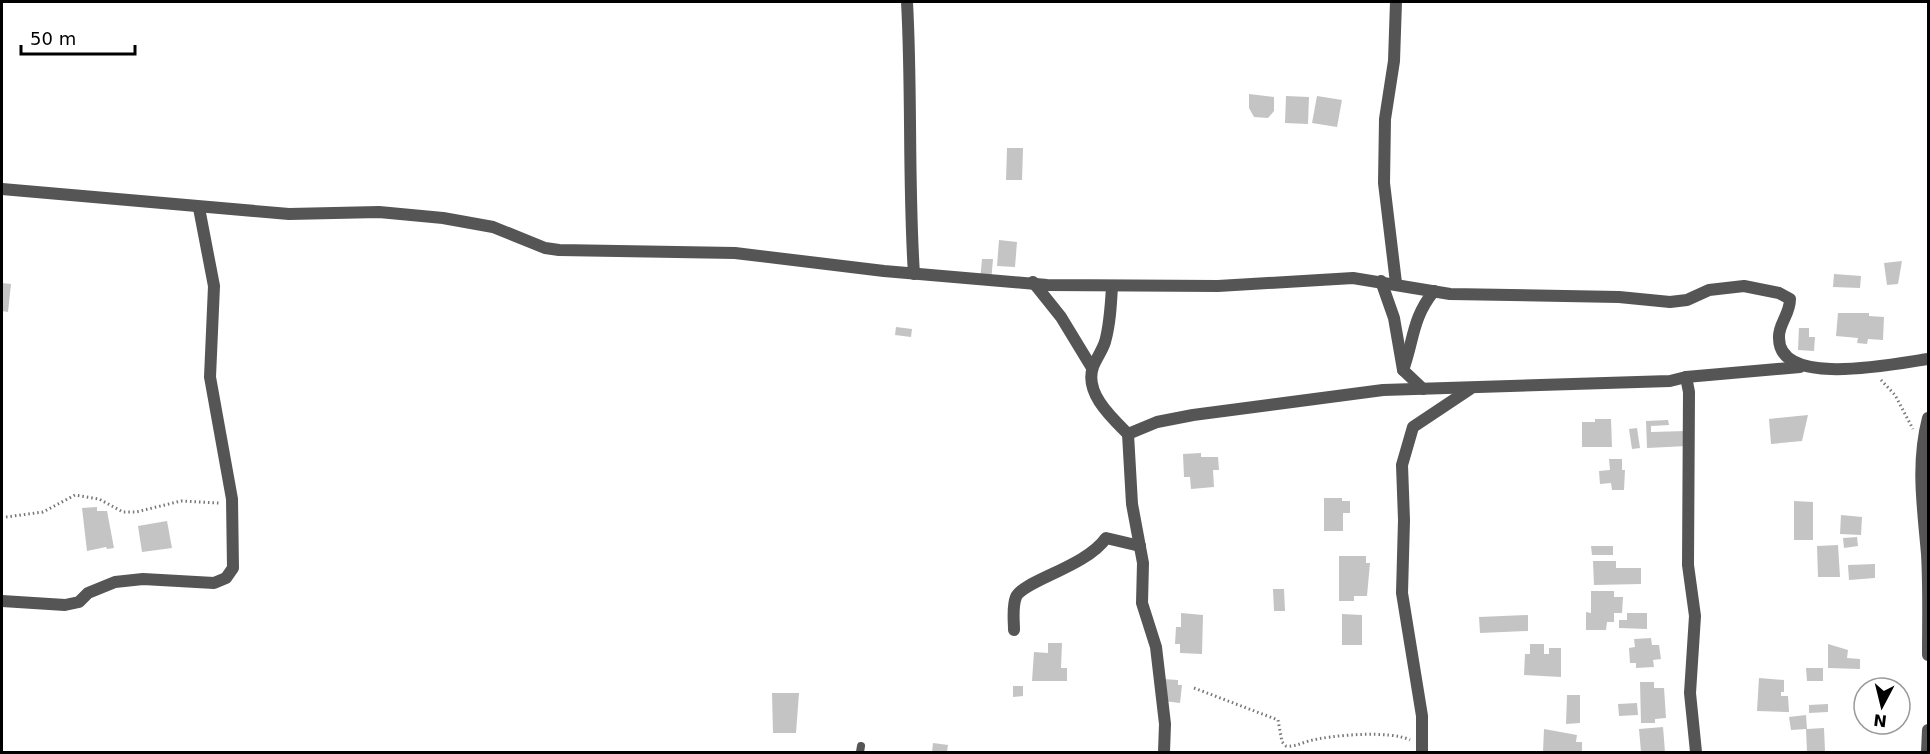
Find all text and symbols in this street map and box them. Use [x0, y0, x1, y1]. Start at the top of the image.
scale bar [21, 18, 135, 56]
text: 50 m [30, 28, 76, 49]
north arrow [1852, 676, 1912, 736]
text: N [1872, 710, 1888, 731]

